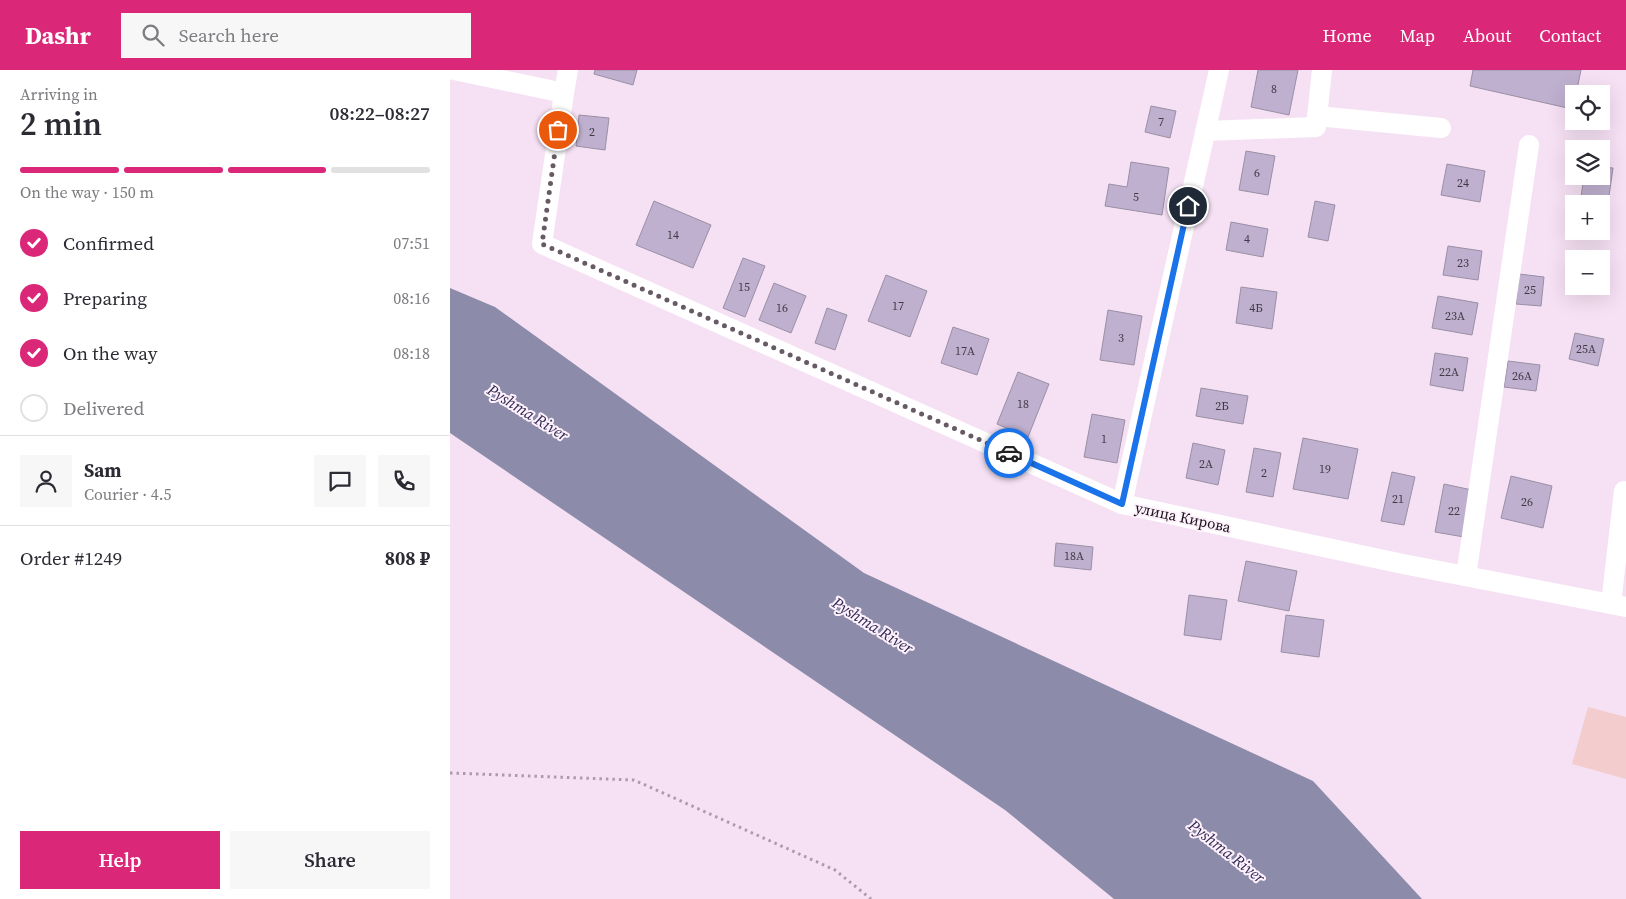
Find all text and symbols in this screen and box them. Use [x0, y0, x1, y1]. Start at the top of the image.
search box [121, 13, 471, 58]
text: Dashr [25, 19, 91, 52]
icon: search [139, 21, 167, 49]
text: Search here [179, 22, 279, 48]
text: Home [1323, 23, 1372, 48]
text: Map [1400, 23, 1435, 48]
text: About [1463, 23, 1511, 48]
text: Contact [1539, 23, 1601, 48]
house number: 8 [1271, 81, 1277, 97]
text: Arriving in [20, 83, 98, 105]
map controls [1565, 85, 1610, 295]
button: locate [1565, 85, 1610, 130]
text: 08:22–08:27 [330, 100, 430, 126]
text: 2 min [20, 102, 102, 146]
pin [537, 109, 579, 151]
house number: 7 [1158, 114, 1164, 130]
icon: bag [544, 116, 572, 144]
house number: 2 [589, 124, 595, 140]
button: layers [1565, 140, 1610, 185]
house number: 6 [1254, 165, 1260, 181]
house number: 24 [1457, 175, 1469, 191]
text: On the way · 150 m [20, 181, 154, 203]
pin [1167, 185, 1209, 227]
house number: 5 [1133, 189, 1139, 205]
icon: home [1174, 192, 1202, 220]
button: + [1565, 195, 1610, 240]
house number: 14 [667, 227, 679, 243]
icon: check [20, 229, 48, 257]
text: Confirmed [63, 230, 154, 256]
house number: 4 [1244, 231, 1250, 247]
text: 07:51 [393, 232, 430, 254]
button: − [1565, 250, 1610, 295]
house number: 23 [1457, 255, 1469, 271]
house number: 15 [738, 279, 750, 295]
house number: 25 [1524, 282, 1536, 298]
icon: check [20, 284, 48, 312]
text: Preparing [63, 285, 147, 311]
text: 08:16 [393, 287, 430, 309]
house number: 17 [892, 298, 904, 314]
house number: 16 [776, 300, 788, 316]
house number: 4Б [1249, 300, 1263, 316]
house number: 23А [1445, 308, 1465, 324]
house number: 3 [1118, 330, 1124, 346]
icon: check [20, 339, 48, 367]
text: On the way [63, 340, 158, 366]
house number: 25А [1576, 341, 1596, 357]
text: 08:18 [393, 342, 430, 364]
house number: 17А [955, 343, 975, 359]
house number: 22А [1439, 364, 1459, 380]
house number: 26А [1512, 368, 1532, 384]
water label: Pyshma River [482, 378, 573, 446]
text: Delivered [63, 395, 144, 421]
house number: 18 [1017, 396, 1029, 412]
house number: 2Б [1215, 398, 1229, 414]
courier [984, 428, 1034, 478]
house number: 1 [1101, 431, 1107, 447]
icon: car [995, 439, 1023, 467]
button: person [20, 455, 72, 507]
button: chat [314, 455, 366, 507]
button: phone [378, 455, 430, 507]
house number: 2А [1199, 456, 1213, 472]
text: Sam [84, 457, 122, 483]
house number: 19 [1319, 461, 1331, 477]
house number: 2 [1261, 465, 1267, 481]
text: Courier · 4.5 [84, 483, 172, 505]
house number: 21 [1392, 491, 1404, 507]
house number: 26 [1521, 494, 1533, 510]
street label: улица Кирова [1133, 497, 1233, 537]
house number: 22 [1448, 503, 1460, 519]
text: Order #1249 [20, 545, 122, 571]
text: 808 ₽ [385, 545, 430, 571]
house number: 18А [1064, 548, 1084, 564]
water label: Pyshma River [827, 591, 918, 659]
water label: Pyshma River [1183, 814, 1270, 888]
button: Help [20, 831, 220, 889]
button: Share [230, 831, 430, 889]

